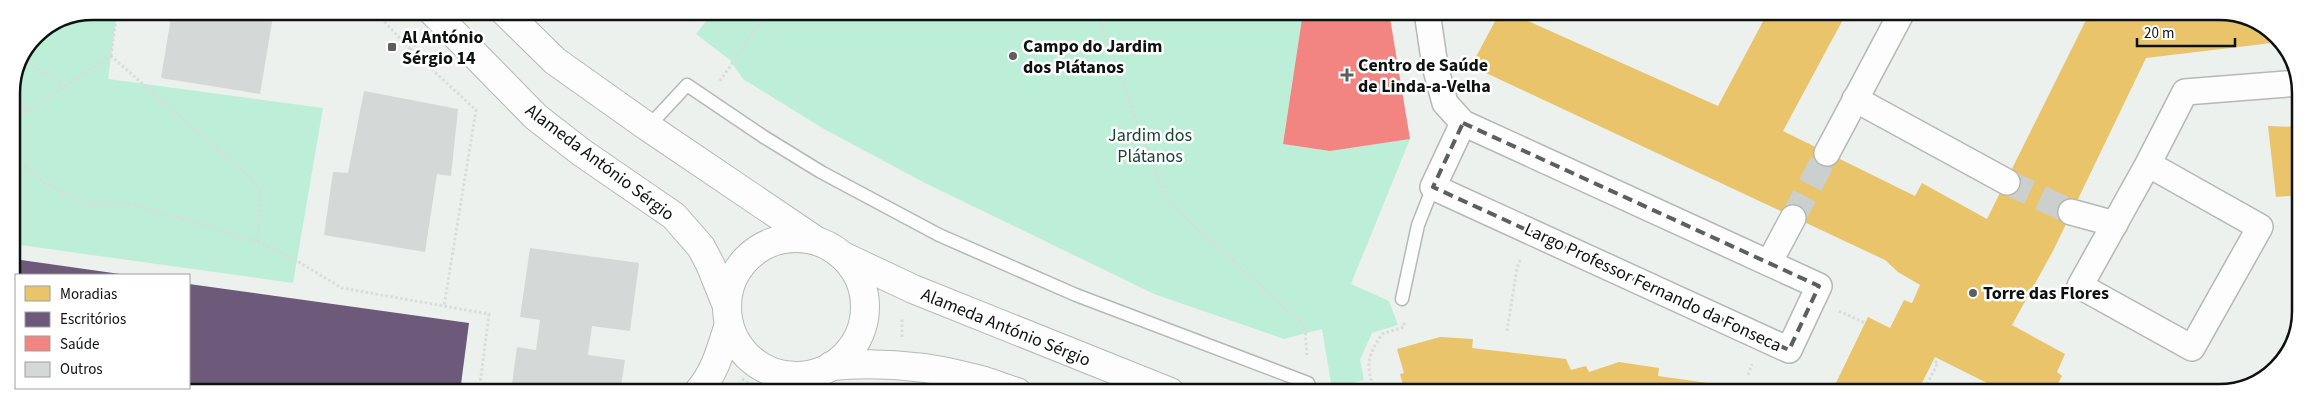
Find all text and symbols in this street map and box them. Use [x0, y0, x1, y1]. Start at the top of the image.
scale bar [2137, 15, 2234, 47]
text: 20 m [2144, 23, 2174, 44]
place label: Al António Sérgio 14 [401, 25, 483, 71]
place label: Campo do Jardim dos Plátanos [1023, 34, 1163, 80]
marker: Al António Sérgio 14 [386, 41, 398, 53]
marker: Campo do Jardim dos Plátanos [1007, 50, 1019, 62]
place label: Centro de Saúde de Linda-a-Velha [1358, 53, 1491, 99]
marker: Centro de Saúde de Linda-a-Velha [1340, 68, 1354, 82]
street label: Alameda António Sérgio [520, 98, 679, 227]
park label: Jardim dos Plátanos [1108, 123, 1192, 169]
street label: Largo Professor Fernando da Fonseca [1520, 217, 1785, 358]
legend [15, 274, 190, 389]
place label: Torre das Flores [1983, 281, 2109, 306]
street label: Alameda António Sérgio [917, 282, 1094, 373]
text: Moradias [60, 284, 117, 305]
marker: Torre das Flores [1967, 287, 1979, 299]
text: Escritórios [60, 309, 126, 330]
text: Saúde [60, 334, 100, 355]
text: Outros [60, 359, 103, 380]

